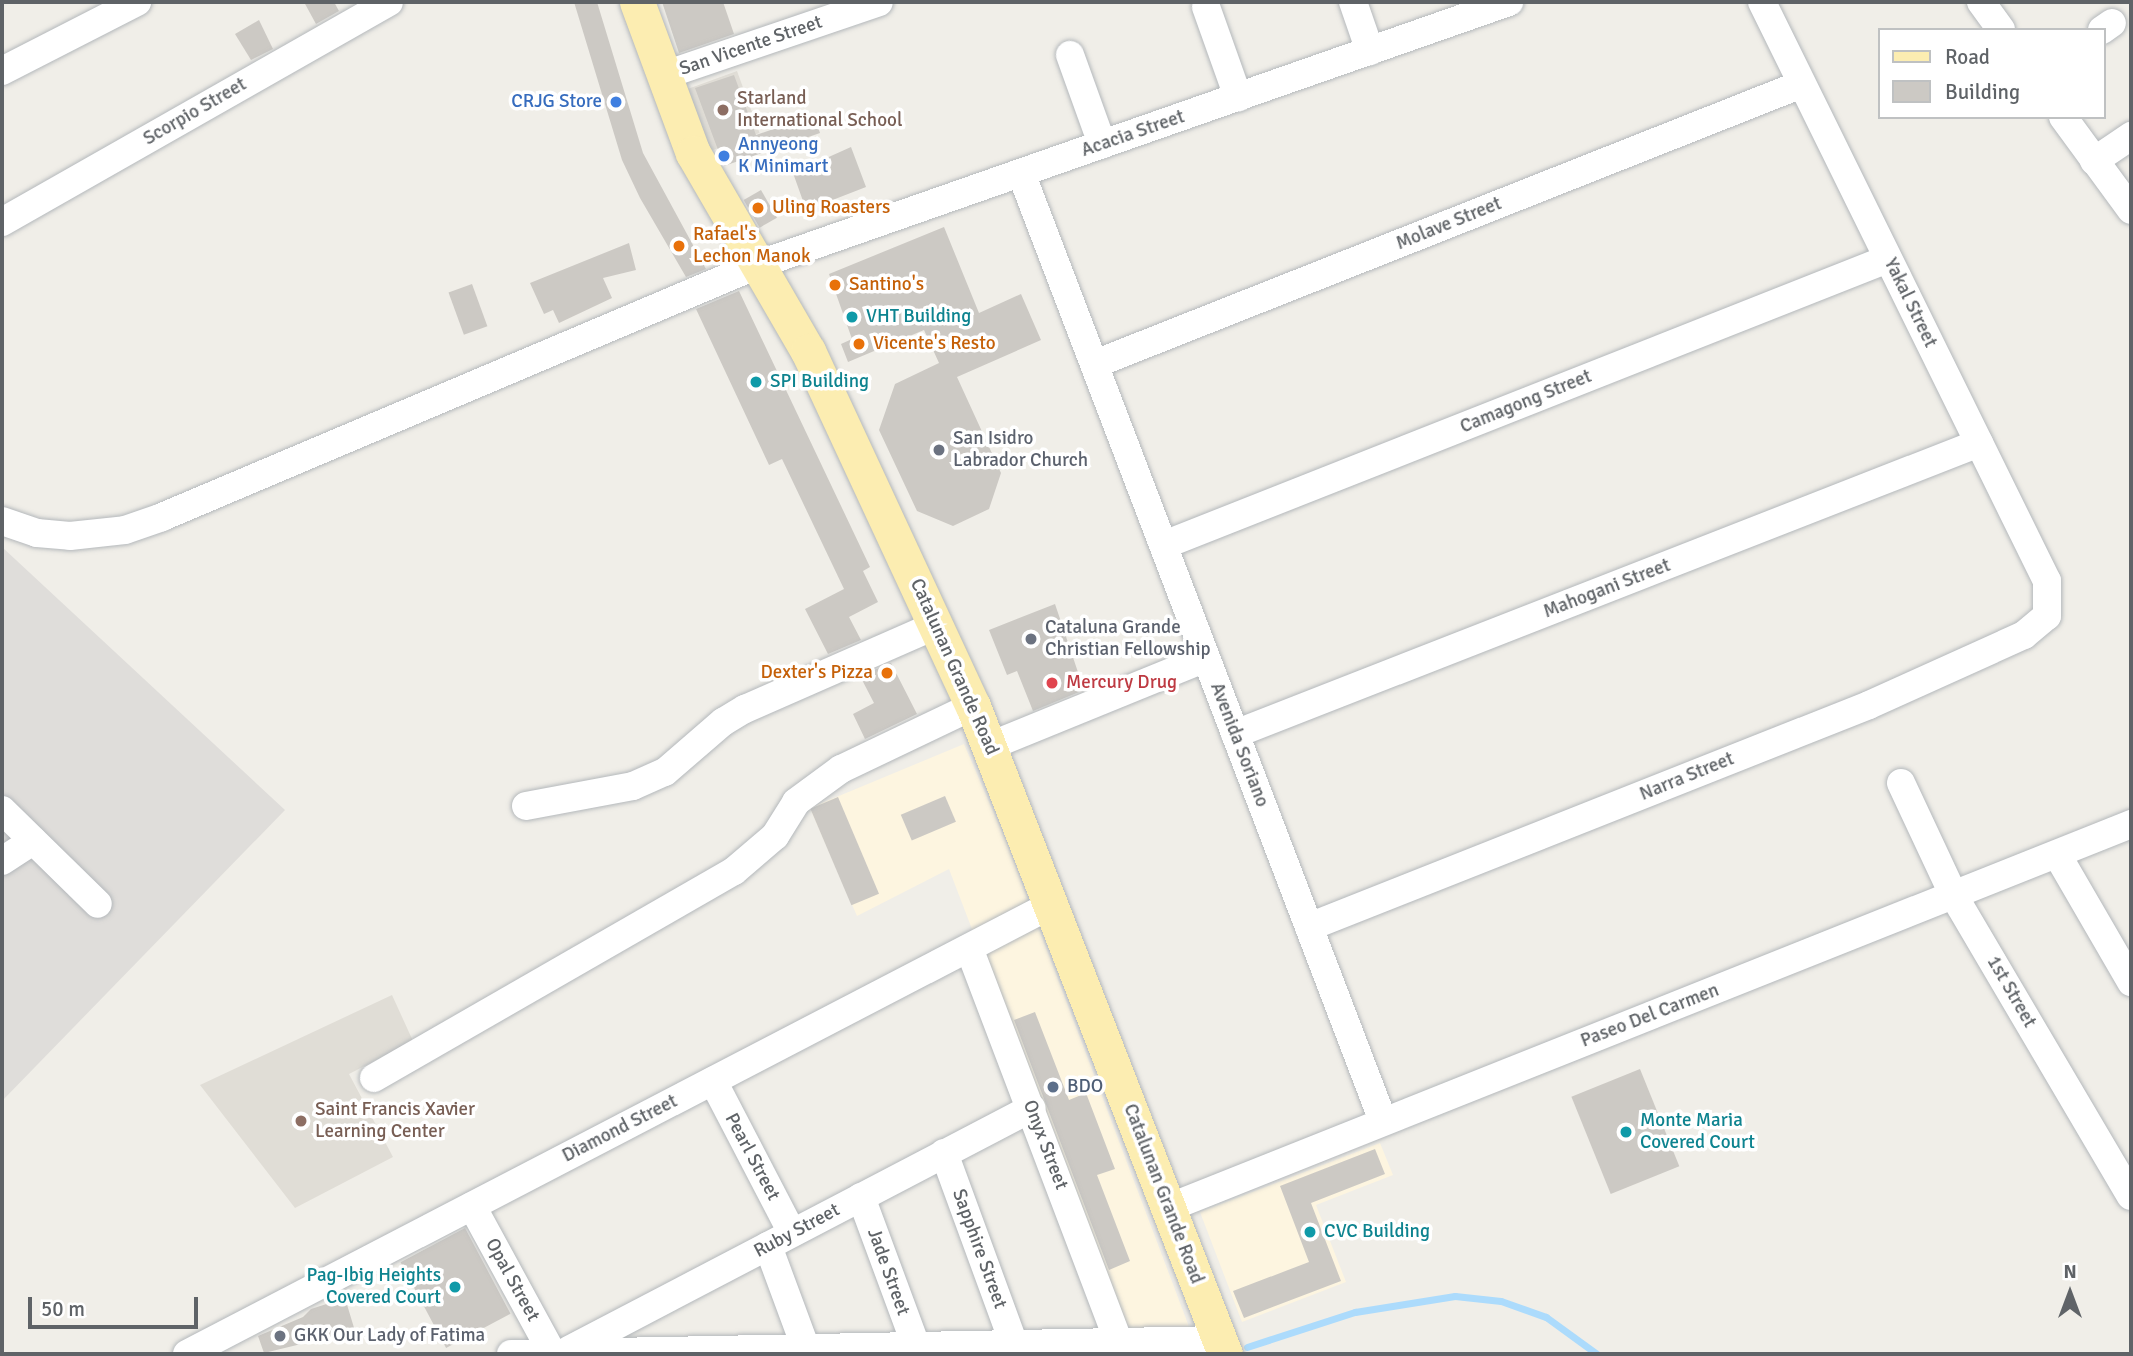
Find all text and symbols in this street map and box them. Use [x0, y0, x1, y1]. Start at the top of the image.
street label: San Vicente Street [677, 11, 825, 81]
legend [1878, 28, 2105, 119]
text: Road [1945, 44, 1990, 70]
street label: Scorpio Street [139, 73, 251, 151]
text: Building [1945, 79, 2020, 105]
place label: Starland International School [737, 88, 902, 132]
place label: CRJG Store [511, 91, 602, 113]
marker: CRJG Store [608, 94, 624, 110]
marker: Starland International School [715, 102, 731, 118]
street label: Acacia Street [1078, 106, 1188, 162]
place label: Annyeong K Minimart [738, 134, 828, 178]
marker: Annyeong K Minimart [716, 148, 732, 164]
street label: Molave Street [1393, 192, 1505, 256]
place label: Uling Roasters [772, 197, 890, 219]
marker: Uling Roasters [750, 200, 766, 216]
place label: Rafael's Lechon Manok [693, 224, 810, 268]
marker: Rafael's Lechon Manok [671, 238, 687, 254]
street label: Yakal Street [1879, 255, 1941, 351]
place label: Santino's [849, 274, 924, 296]
marker: Santino's [827, 277, 843, 293]
place label: VHT Building [866, 306, 971, 328]
marker: VHT Building [844, 309, 860, 325]
place label: Vicente's Resto [873, 333, 996, 355]
marker: Vicente's Resto [851, 336, 867, 352]
street label: Camagong Street [1457, 365, 1595, 439]
place label: SPI Building [770, 371, 869, 393]
marker: SPI Building [748, 374, 764, 390]
place label: San Isidro Labrador Church [953, 428, 1088, 472]
marker: San Isidro Labrador Church [931, 442, 947, 458]
street label: Mahogani Street [1540, 554, 1674, 624]
street label: Catalunan Grande Road [905, 575, 1003, 759]
place label: Cataluna Grande Christian Fellowship [1045, 617, 1211, 661]
marker: Cataluna Grande Christian Fellowship [1023, 631, 1039, 647]
place label: Dexter's Pizza [760, 662, 873, 684]
marker: Dexter's Pizza [879, 665, 895, 681]
place label: Mercury Drug [1066, 672, 1177, 694]
marker: Mercury Drug [1044, 675, 1060, 691]
street label: Avenida Soriano [1205, 680, 1273, 810]
street label: Narra Street [1637, 748, 1737, 806]
street label: 1st Street [1981, 952, 2041, 1032]
street label: Paseo Del Carmen [1578, 979, 1722, 1053]
place label: BDO [1067, 1076, 1103, 1098]
marker: BDO [1045, 1079, 1061, 1095]
street label: Diamond Street [559, 1090, 681, 1168]
street label: Onyx Street [1018, 1097, 1072, 1193]
place label: Saint Francis Xavier Learning Center [315, 1099, 475, 1143]
street label: Catalunan Grande Road [1118, 1101, 1208, 1287]
street label: Pearl Street [719, 1109, 785, 1205]
place label: Monte Maria Covered Court [1640, 1110, 1755, 1154]
marker: Saint Francis Xavier Learning Center [293, 1113, 309, 1129]
marker: Monte Maria Covered Court [1618, 1124, 1634, 1140]
street label: Sapphire Street [947, 1186, 1011, 1312]
street label: Ruby Street [750, 1199, 844, 1263]
place label: CVC Building [1324, 1221, 1430, 1243]
marker: CVC Building [1302, 1224, 1318, 1240]
street label: Jade Street [862, 1225, 914, 1319]
street label: Opal Street [480, 1234, 544, 1326]
north arrow [2035, 1258, 2105, 1328]
text: N [2063, 1260, 2077, 1284]
place label: Pag-Ibig Heights Covered Court [307, 1265, 441, 1309]
marker: Pag-Ibig Heights Covered Court [447, 1279, 463, 1295]
scale bar [32, 1282, 201, 1326]
text: 50 m [41, 1296, 85, 1322]
place label: GKK Our Lady of Fatima [294, 1325, 485, 1347]
marker: GKK Our Lady of Fatima [272, 1328, 288, 1344]

